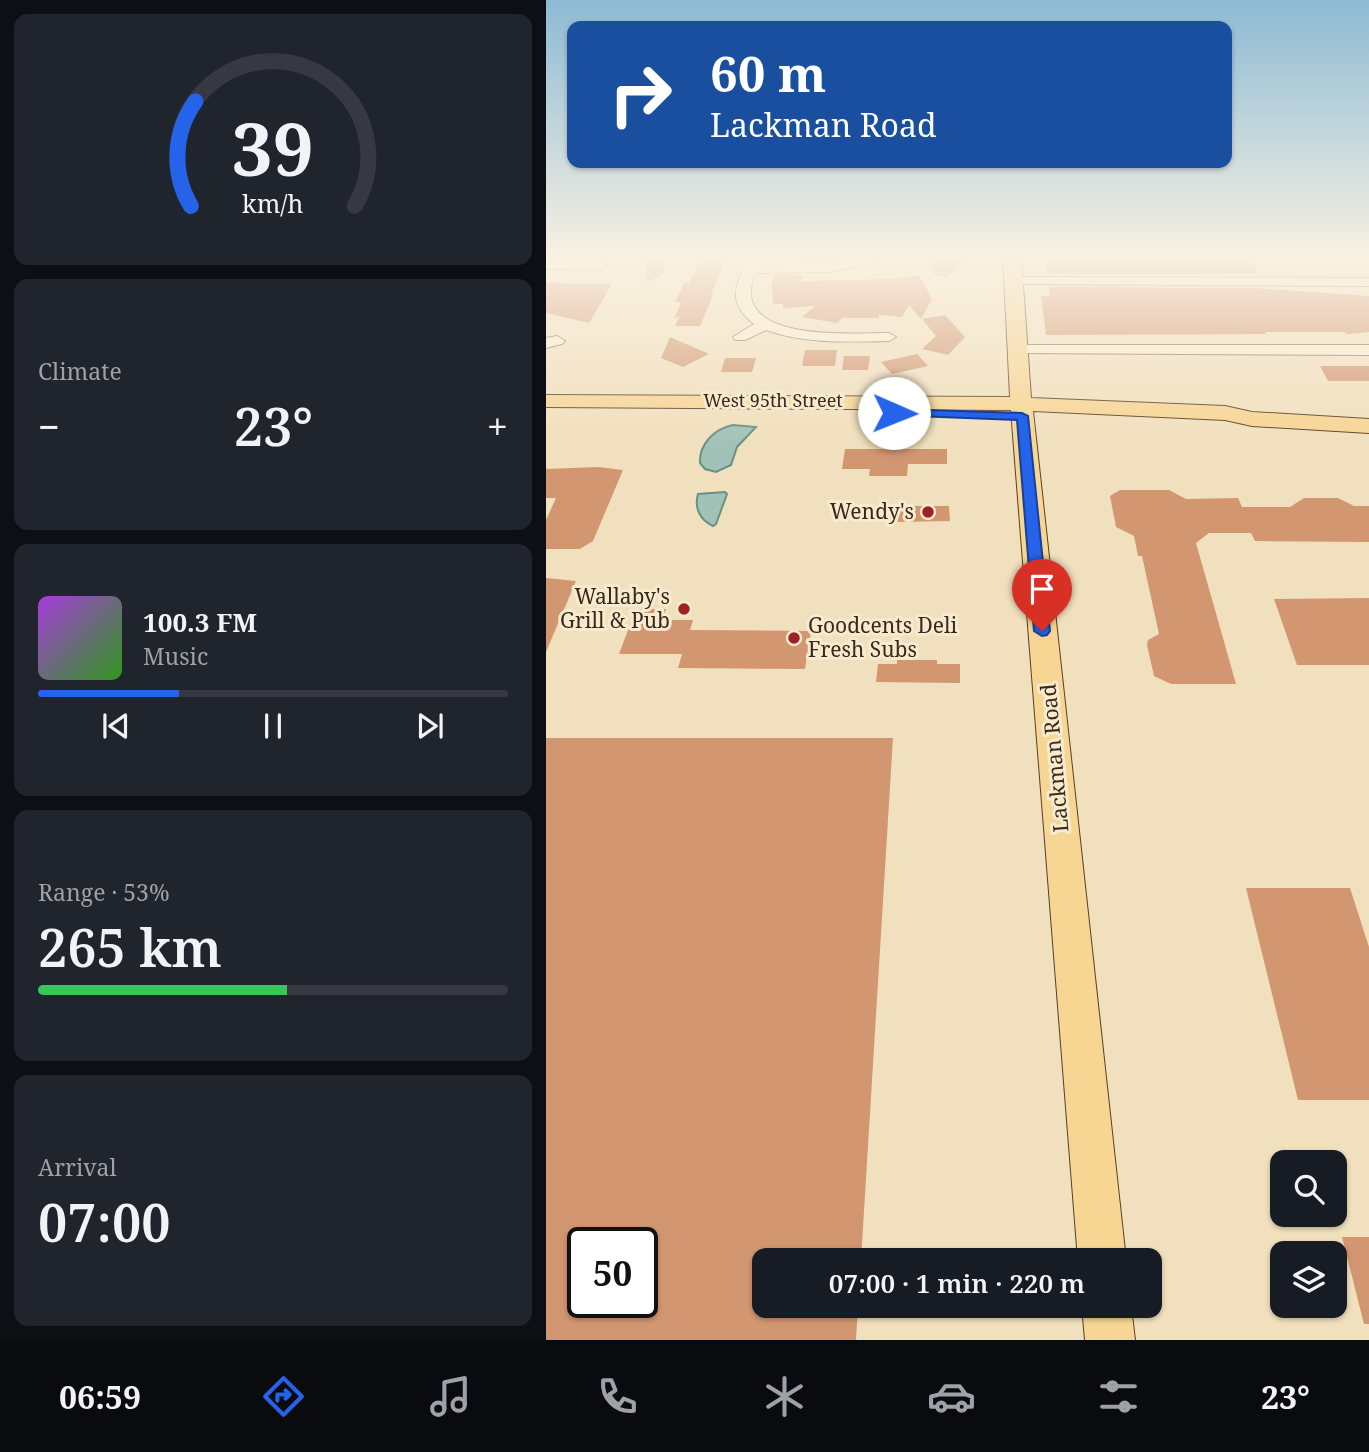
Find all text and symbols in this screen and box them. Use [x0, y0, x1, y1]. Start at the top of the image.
text: 60 m [710, 40, 826, 106]
icon: right [595, 49, 686, 140]
text: 39 [232, 98, 314, 197]
text: Lackman Road [710, 103, 937, 146]
text: km/h [242, 185, 304, 219]
text: Climate [38, 355, 122, 387]
position arrow [857, 376, 931, 450]
street label: West 95th Street [703, 388, 843, 412]
text: 23° [234, 390, 313, 461]
text: − [38, 400, 60, 452]
text: + [487, 400, 508, 452]
place label: Wendy's [830, 497, 914, 525]
marker: Wendy's [920, 504, 936, 520]
pin [1012, 559, 1072, 631]
icon: arrive [1023, 570, 1061, 608]
place label: Wallaby's Grill & Pub [560, 582, 670, 634]
marker: Wallaby's Grill & Pub [676, 601, 692, 617]
text: 100.3 FM [143, 604, 257, 640]
place label: Goodcents Deli Fresh Subs [808, 611, 958, 663]
marker: Goodcents Deli Fresh Subs [786, 630, 802, 646]
text: Music [143, 640, 208, 672]
street label: Lackman Road [1034, 683, 1074, 833]
icon: previous [97, 707, 135, 745]
icon: pause [254, 707, 292, 745]
icon: next [411, 707, 449, 745]
text: Range · 53% [38, 876, 170, 908]
text: 265 km [38, 911, 222, 982]
map controls [1270, 1150, 1347, 1318]
button: search [1270, 1150, 1347, 1227]
text: Arrival [38, 1151, 117, 1183]
text: 07:00 [38, 1186, 171, 1257]
speed limit sign: 50 [567, 1227, 658, 1318]
button: layers [1270, 1241, 1347, 1318]
text: 07:00 · 1 min · 220 m [829, 1265, 1085, 1301]
icon: directions [259, 1372, 308, 1421]
icon: music [426, 1372, 475, 1421]
icon: phone [593, 1372, 642, 1421]
icon: climate [760, 1372, 809, 1421]
icon: car [927, 1372, 976, 1421]
icon: filters [1094, 1372, 1143, 1421]
text: 06:59 [59, 1375, 141, 1418]
text: 23° [1261, 1375, 1310, 1418]

